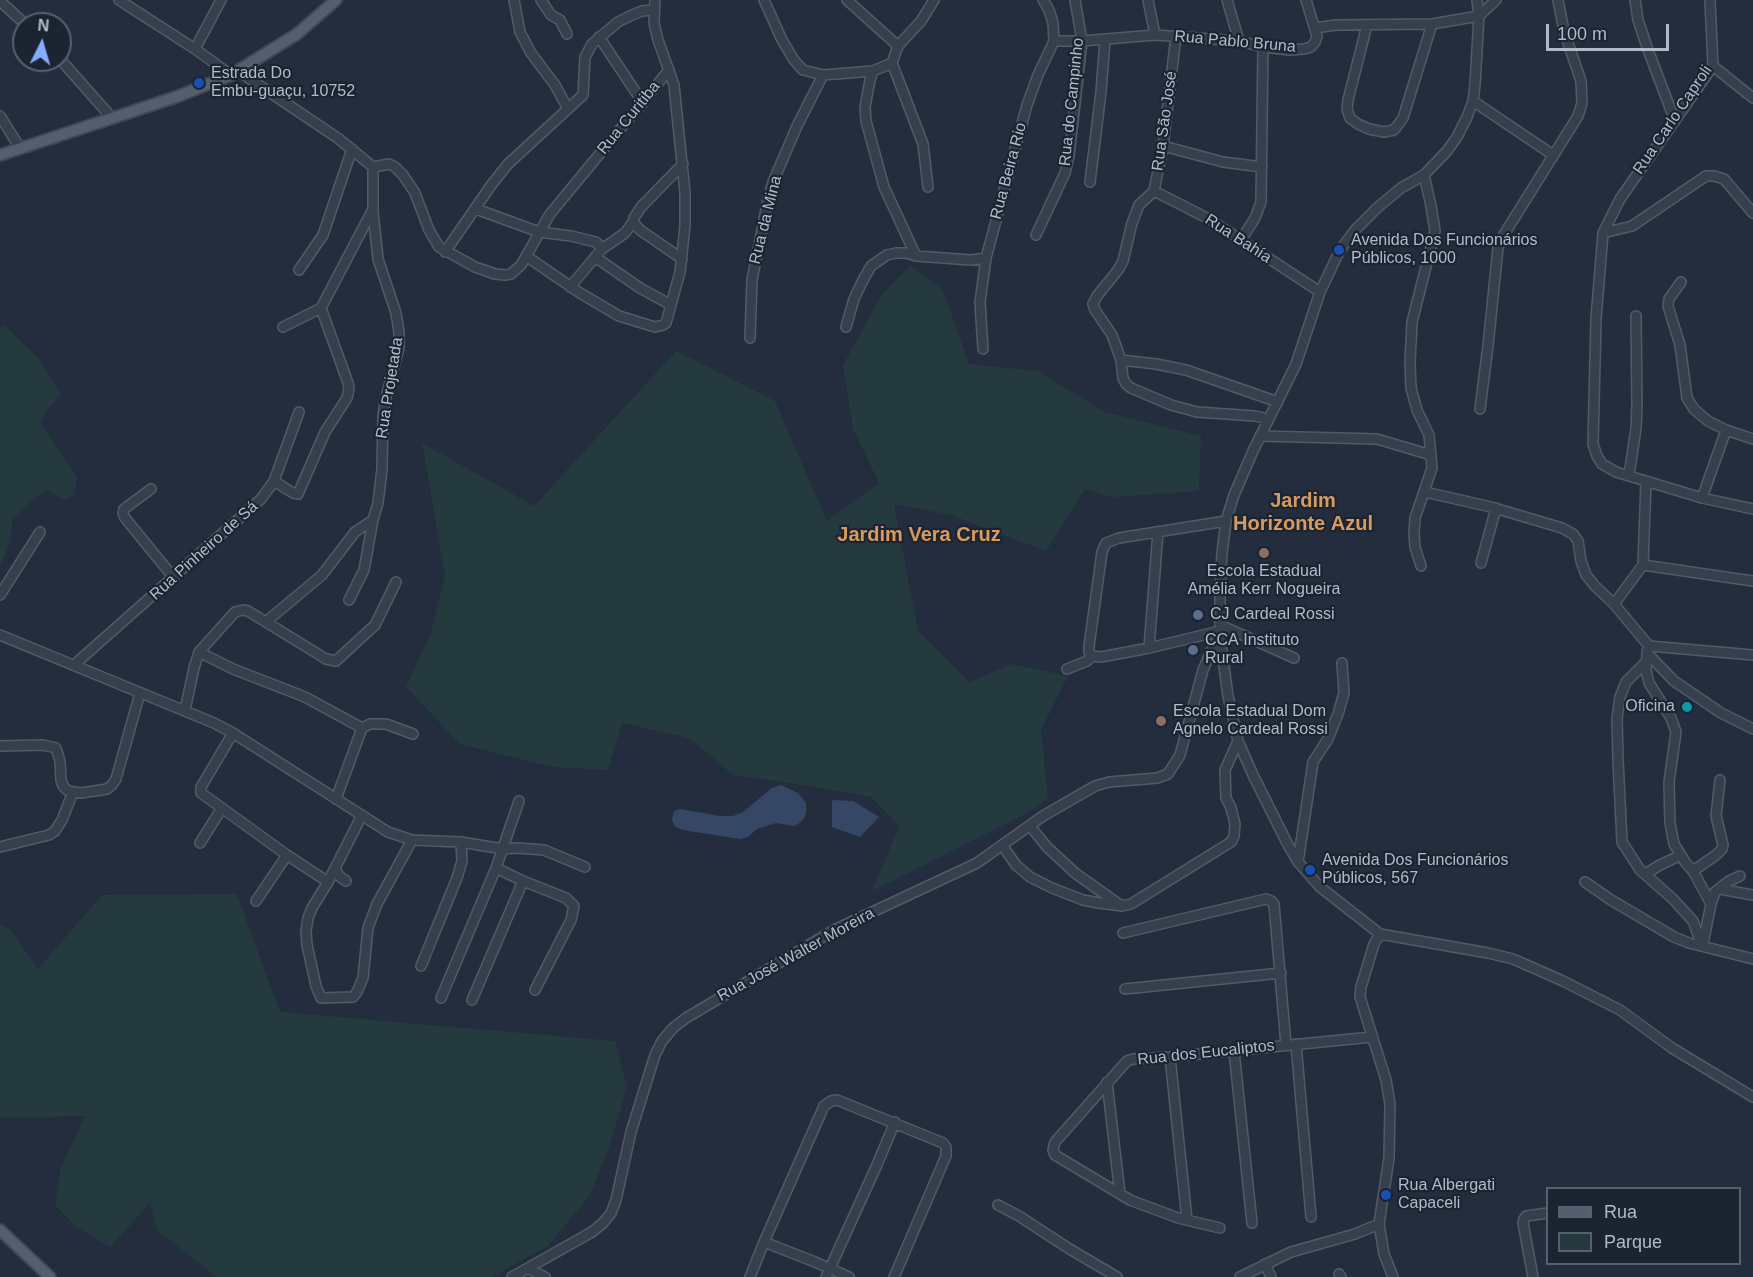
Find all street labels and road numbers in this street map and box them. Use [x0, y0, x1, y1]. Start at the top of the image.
street label: Rua Pablo Bruna [1173, 27, 1297, 57]
street label: Rua do Campinho [1056, 37, 1088, 167]
street label: Rua Carlo Caproli [1629, 62, 1717, 178]
street label: Rua São José [1148, 70, 1182, 172]
street label: Rua Curitiba [594, 77, 664, 159]
street label: Rua Beira Rio [987, 120, 1031, 222]
street label: Rua da Mina [746, 174, 786, 266]
street label: Rua Bahía [1201, 210, 1275, 268]
street label: Rua Projetada [373, 336, 407, 440]
street label: Rua Pinheiro de Sá [146, 497, 262, 605]
street label: Rua José Walter Moreira [714, 904, 878, 1006]
street label: Rua dos Eucaliptos [1136, 1036, 1276, 1070]

